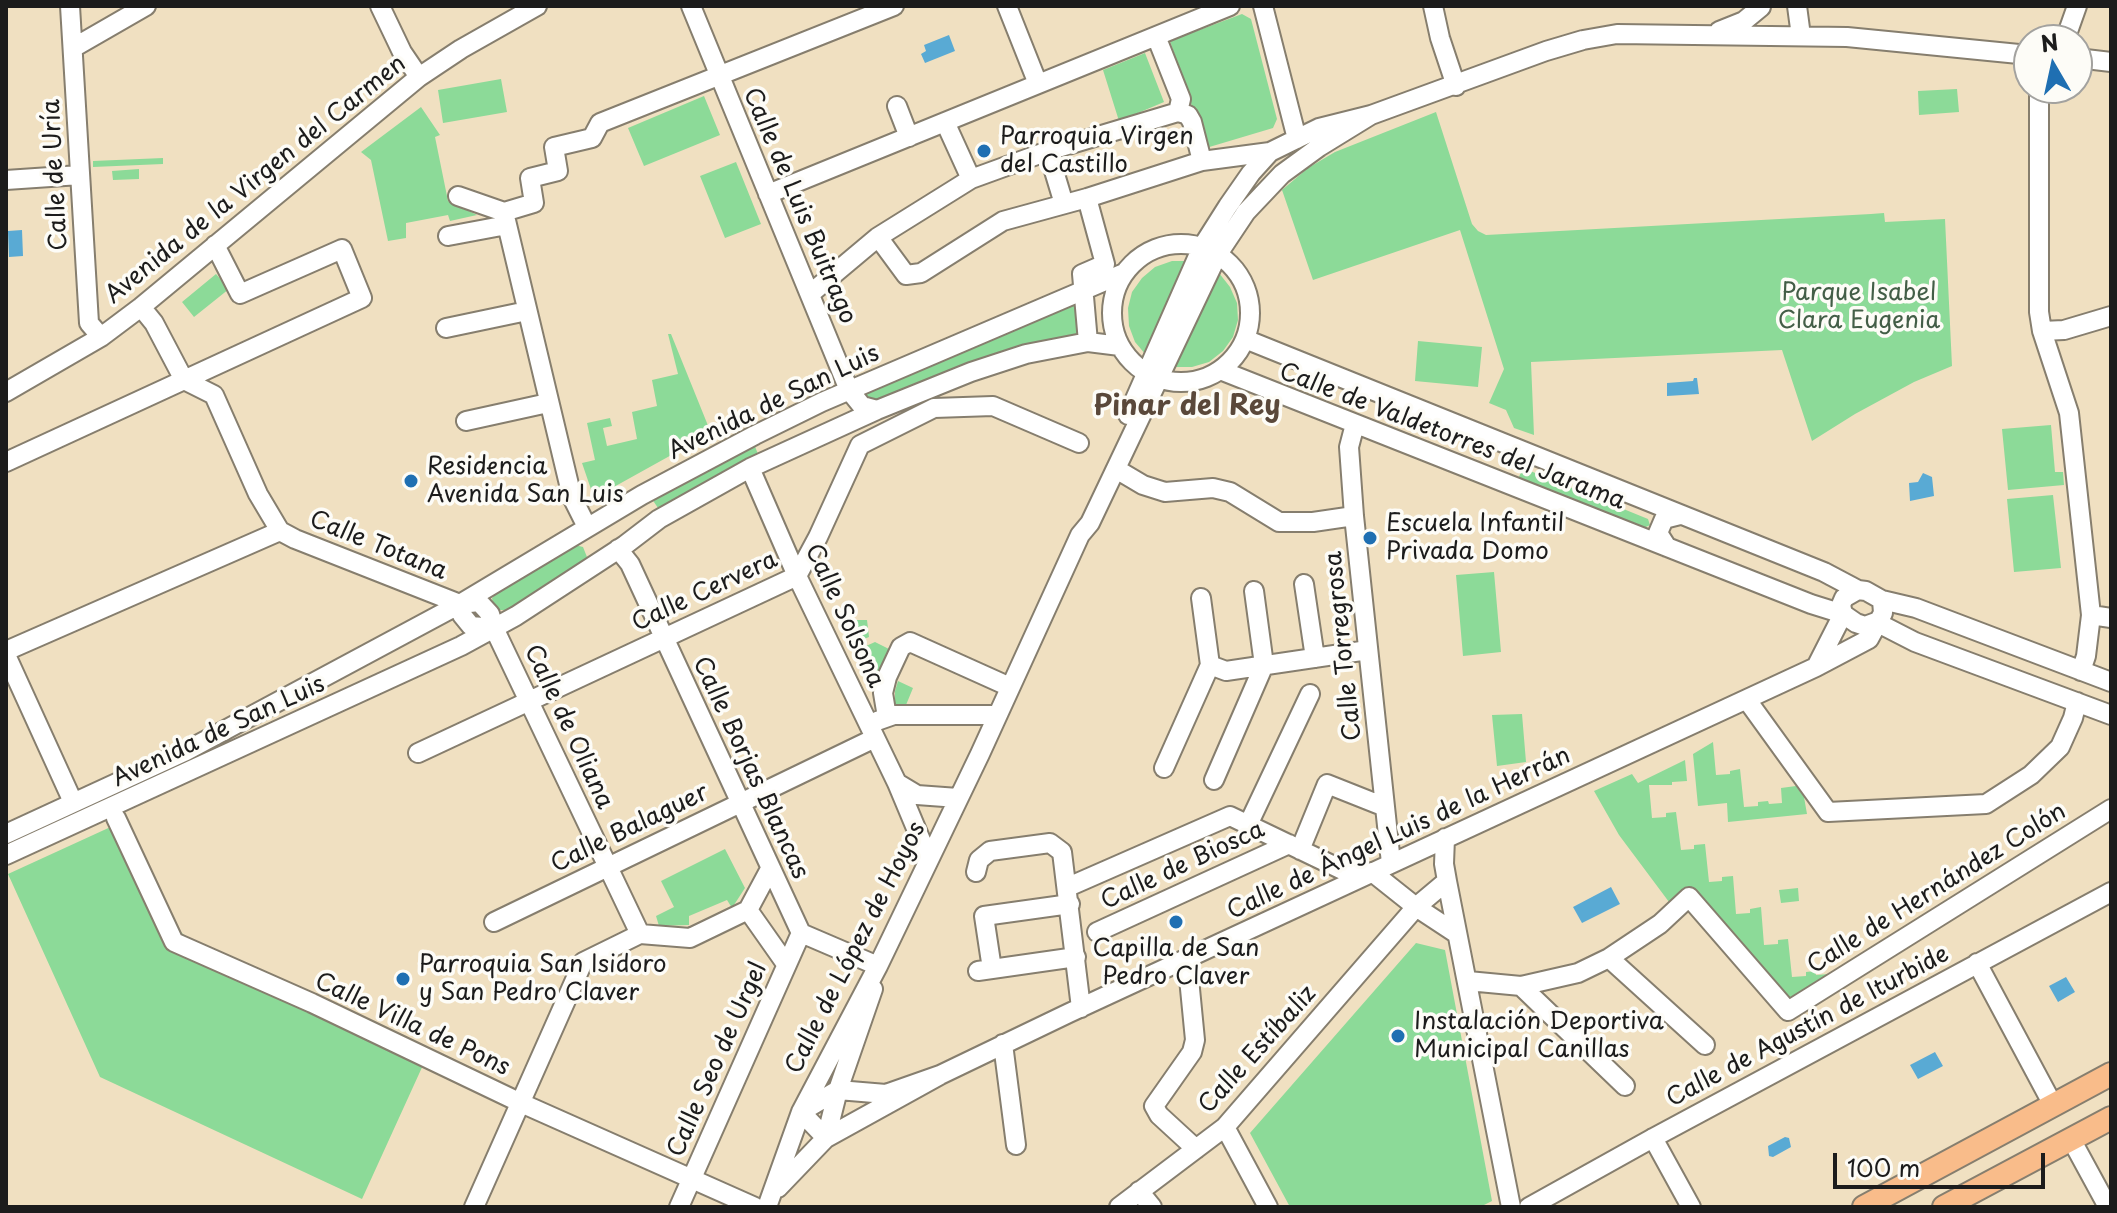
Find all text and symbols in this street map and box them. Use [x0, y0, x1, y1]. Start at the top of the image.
north arrow [2013, 24, 2093, 104]
text: N [2038, 24, 2061, 59]
street label: Avenida de la Virgen del Carmen [100, 50, 412, 310]
street label: Calle de Luis Buitrago [736, 84, 862, 328]
street label: Calle de Uría [38, 99, 74, 251]
place label: Parroquia Virgen del Castillo [1000, 123, 1194, 179]
marker: Parroquia Virgen del Castillo [975, 142, 993, 160]
park label: Parque Isabel Clara Eugenia [1778, 279, 1940, 335]
street label: Avenida de San Luis [664, 339, 884, 467]
street label: Calle de Valdetorres del Jarama [1275, 358, 1629, 516]
district label: Pinar del Rey [1094, 390, 1280, 424]
place label: Residencia Avenida San Luis [427, 453, 624, 509]
marker: Residencia Avenida San Luis [402, 472, 420, 490]
street label: Calle Totana [305, 505, 451, 587]
place label: Escuela Infantil Privada Domo [1386, 510, 1564, 566]
marker: Escuela Infantil Privada Domo [1361, 529, 1379, 547]
street label: Calle Solsona [798, 540, 890, 692]
street label: Calle Cervera [628, 546, 782, 638]
street label: Calle Torregrosa [1320, 550, 1368, 742]
street label: Calle de Oliana [517, 640, 619, 814]
street label: Calle Borjas Blancas [686, 652, 814, 884]
street label: Avenida de San Luis [108, 670, 330, 794]
street label: Calle de Ángel Luis de la Herrán [1223, 742, 1575, 926]
street label: Calle Balaguer [547, 778, 713, 880]
street label: Calle de Hernández Colón [1802, 797, 2072, 981]
street label: Calle de Biosca [1097, 816, 1269, 916]
street label: Calle de López de Hoyos [780, 817, 932, 1079]
marker: Capilla de San Pedro Claver [1167, 913, 1185, 931]
place label: Capilla de San Pedro Claver [1092, 935, 1260, 991]
street label: Calle de Agustín de Iturbide [1662, 940, 1954, 1114]
place label: Parroquia San Isidoro y San Pedro Claver [419, 951, 667, 1007]
street label: Calle Seo de Urgel [662, 958, 774, 1162]
street label: Calle Villa de Pons [310, 967, 514, 1083]
marker: Parroquia San Isidoro y San Pedro Claver [394, 970, 412, 988]
street label: Calle Estíbaliz [1193, 980, 1323, 1120]
place label: Instalación Deportiva Municipal Canillas [1414, 1008, 1664, 1064]
marker: Instalación Deportiva Municipal Canillas [1389, 1027, 1407, 1045]
scale bar [1837, 1137, 2049, 1187]
text: 100 m [1847, 1149, 1920, 1185]

